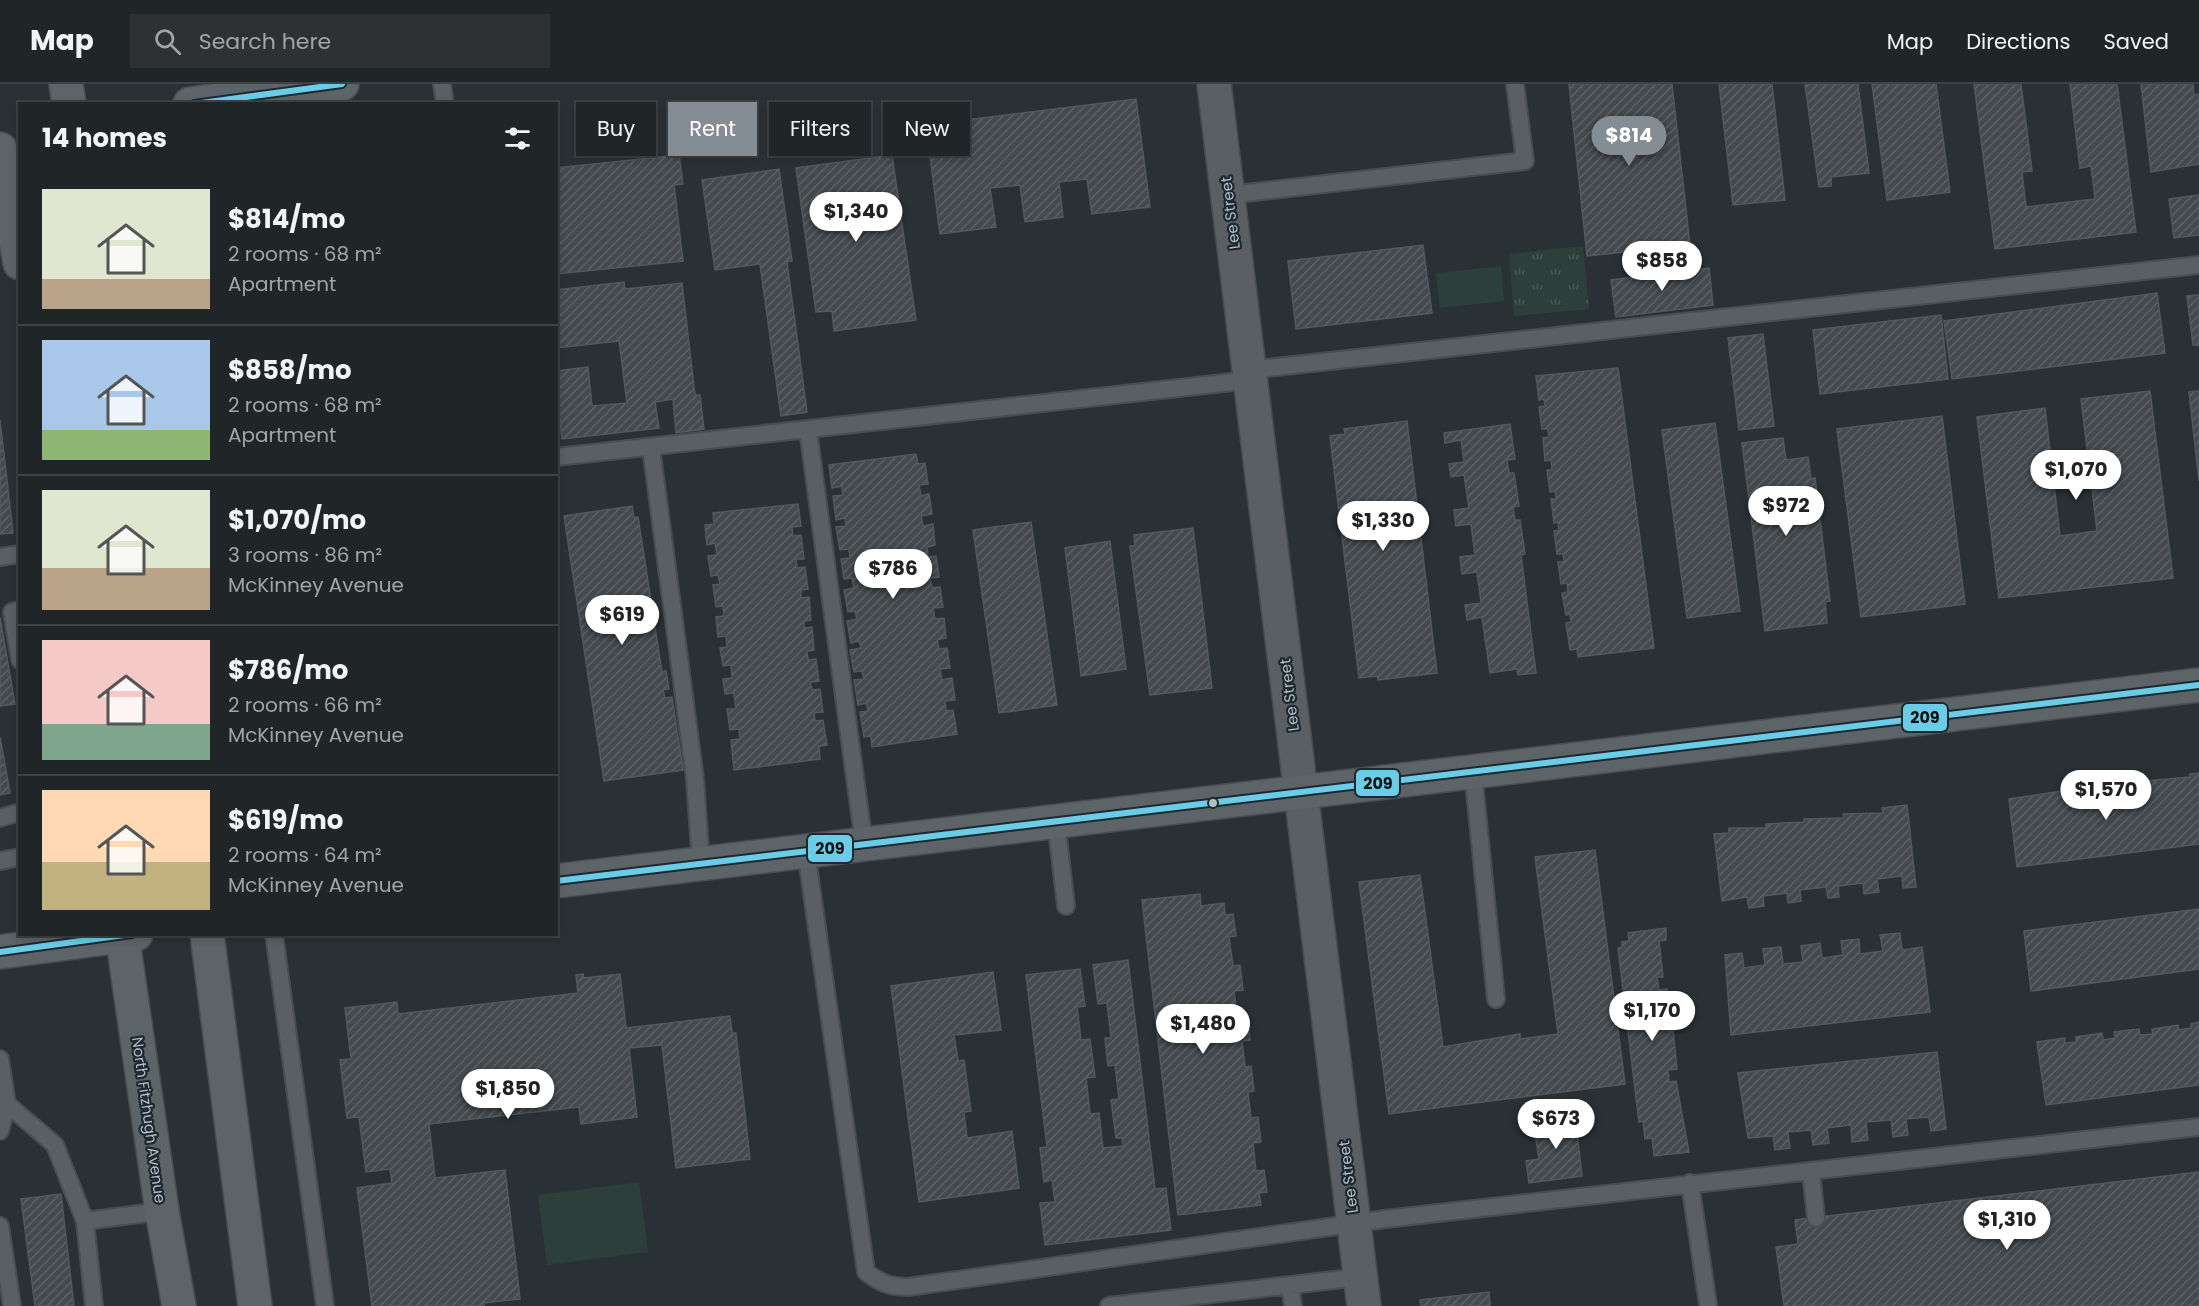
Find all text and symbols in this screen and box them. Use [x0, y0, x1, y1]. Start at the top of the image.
search box [130, 14, 550, 68]
text: Map [30, 21, 94, 60]
icon: search [151, 25, 184, 58]
text: Search here [199, 26, 331, 57]
text: Map [1887, 27, 1933, 56]
text: Directions [1966, 27, 2070, 56]
text: Saved [2103, 27, 2169, 56]
chip: Buy [576, 102, 656, 156]
chip: Rent [668, 102, 757, 156]
chip: Filters [769, 102, 871, 156]
chip: New [883, 102, 970, 156]
pin: $814 [1593, 116, 1665, 167]
text: 14 homes [42, 120, 167, 156]
text: $814 [1605, 121, 1653, 149]
icon: filters [501, 122, 534, 155]
street label: Lee Street [1215, 175, 1245, 251]
pin: $1,340 [807, 192, 905, 243]
text: $1,340 [823, 197, 889, 225]
text: $814/mo [228, 201, 345, 237]
icon: home [90, 213, 162, 285]
text: 2 rooms · 68 m² [228, 240, 382, 268]
pin: $858 [1626, 241, 1698, 292]
text: $858 [1636, 246, 1688, 274]
text: Apartment [228, 270, 336, 298]
text: $858/mo [228, 352, 352, 388]
icon: home [90, 364, 162, 436]
text: 2 rooms · 68 m² [228, 391, 382, 419]
text: Apartment [228, 421, 336, 449]
pin: $1,070 [2027, 450, 2125, 501]
text: $1,070 [2044, 455, 2108, 483]
pin: $972 [1750, 486, 1822, 537]
text: $972 [1762, 491, 1810, 519]
pin: $1,330 [1334, 501, 1432, 552]
text: $1,070/mo [228, 502, 366, 538]
text: $1,330 [1351, 506, 1415, 534]
icon: home [90, 514, 162, 586]
text: 3 rooms · 86 m² [228, 541, 382, 569]
pin: $786 [857, 549, 929, 600]
text: $786 [868, 554, 918, 582]
text: McKinney Avenue [228, 571, 404, 599]
pin: $619 [586, 595, 658, 646]
text: $619 [599, 600, 645, 628]
text: $786/mo [228, 652, 348, 688]
street label: Lee Street [1274, 657, 1304, 733]
icon: home [90, 664, 162, 736]
text: 2 rooms · 66 m² [228, 691, 382, 719]
line badge: 209 [1902, 703, 1948, 732]
text: 209 [1910, 706, 1940, 729]
text: McKinney Avenue [228, 721, 404, 749]
line badge: 209 [1355, 769, 1400, 797]
pin: $1,570 [2057, 770, 2155, 821]
text: 209 [1363, 772, 1393, 795]
text: $1,570 [2074, 775, 2138, 803]
unlabelled marker [1207, 797, 1219, 809]
text: $619/mo [228, 802, 343, 838]
icon: home [90, 814, 162, 886]
line badge: 209 [807, 834, 853, 863]
text: 209 [815, 837, 845, 860]
text: 2 rooms · 64 m² [228, 841, 382, 869]
text: McKinney Avenue [228, 871, 404, 899]
pin: $1,170 [1603, 991, 1701, 1042]
text: $1,170 [1623, 996, 1681, 1024]
pin: $1,480 [1154, 1004, 1252, 1055]
text: $1,480 [1170, 1009, 1236, 1037]
street label: North Fitzhugh Avenue [127, 1036, 171, 1204]
pin: $1,850 [459, 1069, 557, 1120]
text: $1,850 [475, 1074, 541, 1102]
pin: $673 [1520, 1099, 1592, 1150]
text: $673 [1532, 1104, 1580, 1132]
street label: Lee Street [1333, 1139, 1363, 1215]
pin: $1,310 [1958, 1200, 2056, 1251]
text: $1,310 [1977, 1205, 2037, 1233]

